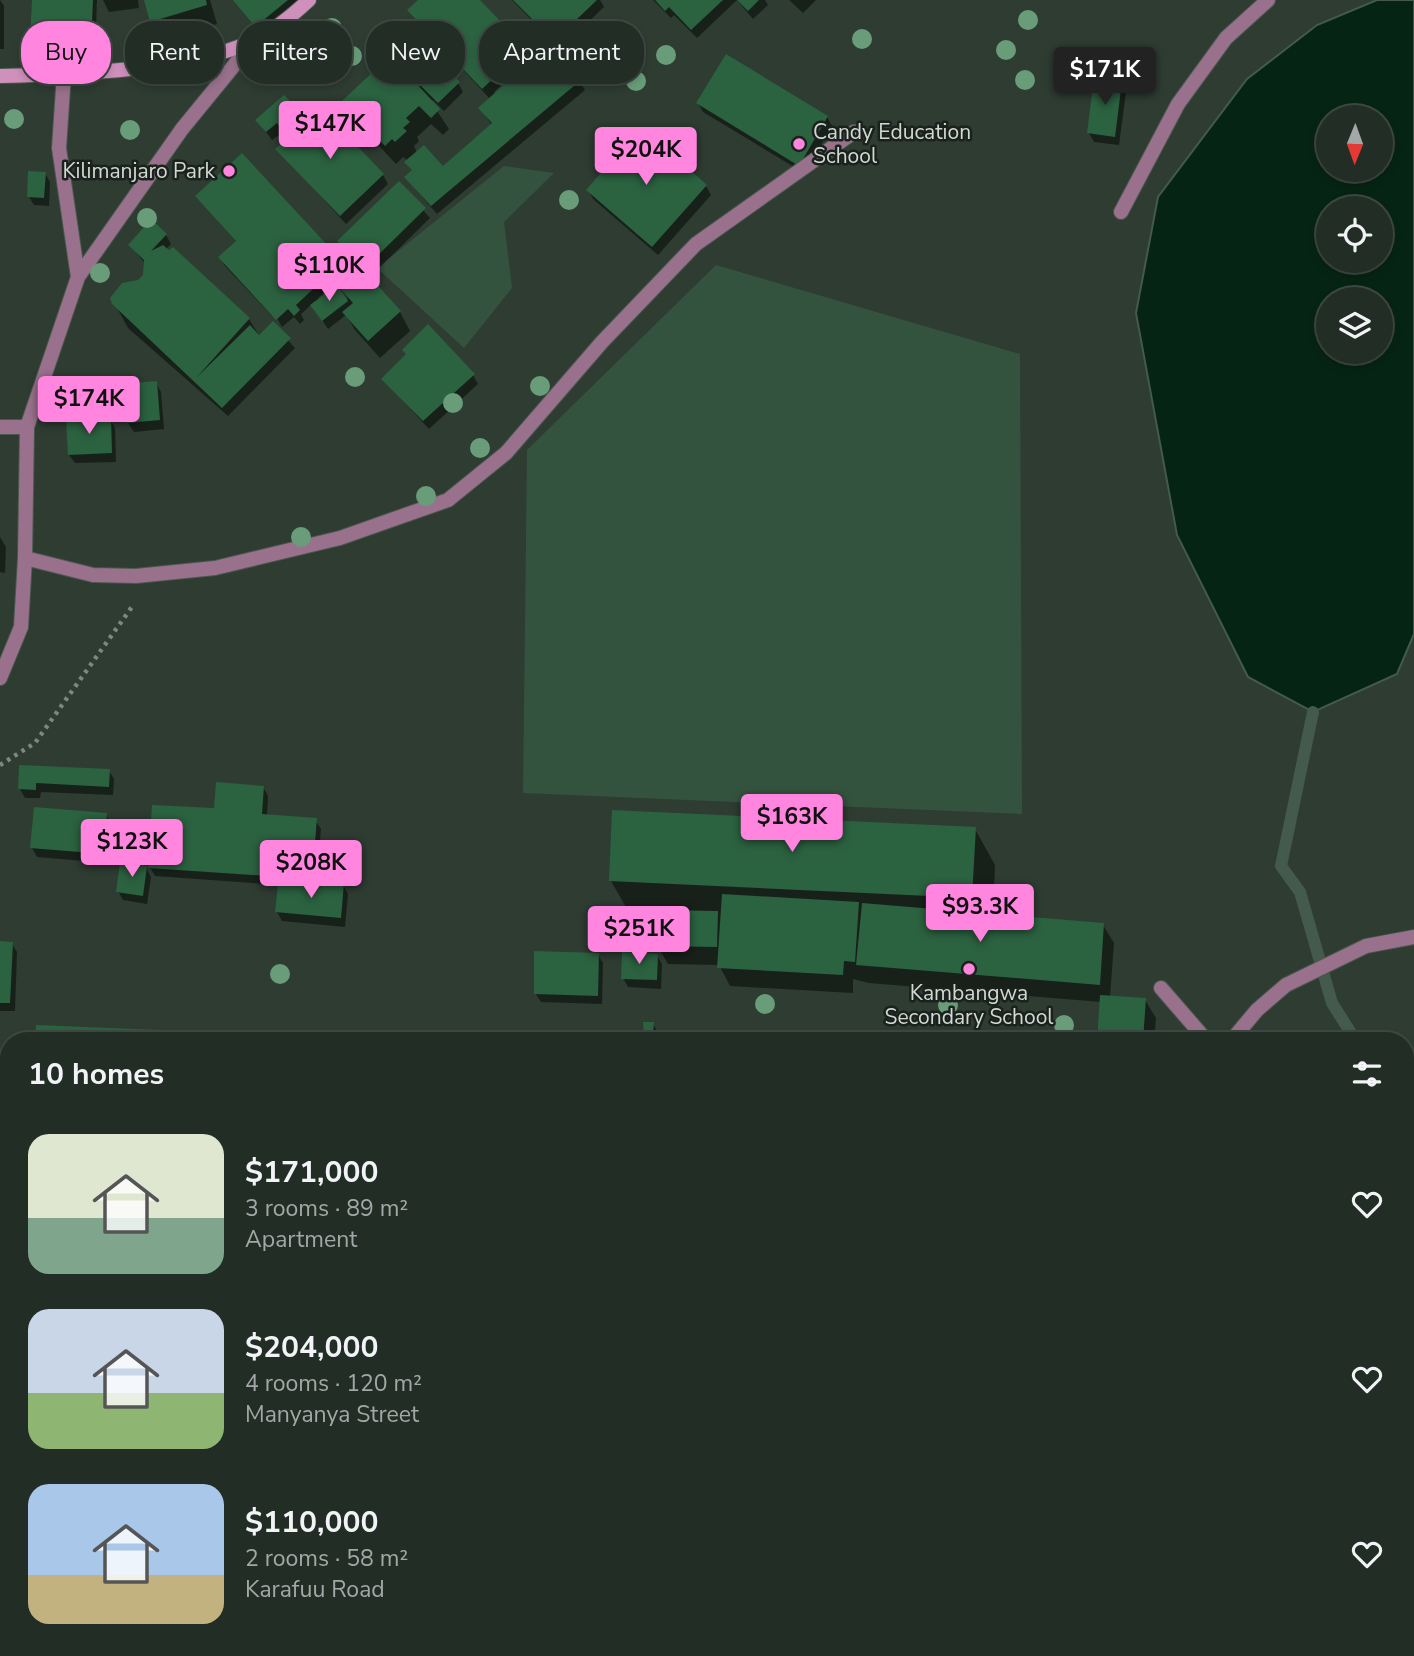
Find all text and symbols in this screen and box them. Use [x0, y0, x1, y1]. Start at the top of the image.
chip: Buy [21, 21, 111, 84]
chip: Rent [125, 21, 224, 84]
chip: Filters [238, 21, 352, 84]
chip: New [366, 21, 465, 84]
chip: Apartment [479, 21, 644, 84]
pin: $171K [1056, 48, 1154, 107]
text: $171K [1070, 54, 1140, 85]
pin: $147K [281, 102, 379, 161]
north arrow [1316, 105, 1393, 182]
map controls [1316, 105, 1393, 364]
text: $147K [295, 108, 365, 139]
place label: Candy Education School [813, 118, 971, 170]
pin: $204K [597, 128, 695, 187]
text: $204K [611, 134, 681, 165]
marker: Candy Education School [791, 136, 807, 152]
place label: Kilimanjaro Park [62, 157, 215, 185]
marker: Kilimanjaro Park [221, 163, 237, 179]
button: locate [1316, 196, 1393, 273]
pin: $110K [280, 244, 378, 303]
text: $110K [294, 250, 364, 281]
button: layers [1316, 287, 1393, 364]
pin: $174K [40, 376, 138, 436]
text: $174K [54, 383, 124, 414]
pin: $163K [743, 794, 841, 854]
text: $163K [757, 801, 827, 832]
pin: $123K [83, 820, 181, 879]
text: $123K [97, 826, 167, 857]
pin: $208K [262, 841, 360, 900]
text: $208K [276, 847, 346, 878]
pin: $93.3K [923, 884, 1037, 944]
text: $93.3K [942, 891, 1018, 922]
pin: $251K [590, 906, 688, 966]
text: $251K [604, 913, 674, 944]
marker: Kambangwa Secondary School [961, 961, 977, 977]
place label: Kambangwa Secondary School [884, 979, 1054, 1031]
text: 10 homes [28, 1054, 164, 1095]
icon: filters [1348, 1055, 1386, 1093]
text: $171,000 [245, 1152, 378, 1193]
icon: home [84, 1162, 168, 1246]
icon: heart [1348, 1185, 1386, 1223]
text: 3 rooms · 89 m² [245, 1193, 408, 1224]
text: Apartment [245, 1224, 357, 1255]
text: $204,000 [245, 1327, 378, 1368]
icon: home [84, 1337, 168, 1421]
icon: heart [1348, 1360, 1386, 1398]
text: 4 rooms · 120 m² [245, 1368, 422, 1399]
text: Manyanya Street [245, 1399, 419, 1430]
text: $110,000 [245, 1502, 378, 1543]
icon: home [84, 1512, 168, 1596]
icon: heart [1348, 1535, 1386, 1573]
text: 2 rooms · 58 m² [245, 1543, 408, 1574]
text: Karafuu Road [245, 1574, 385, 1605]

